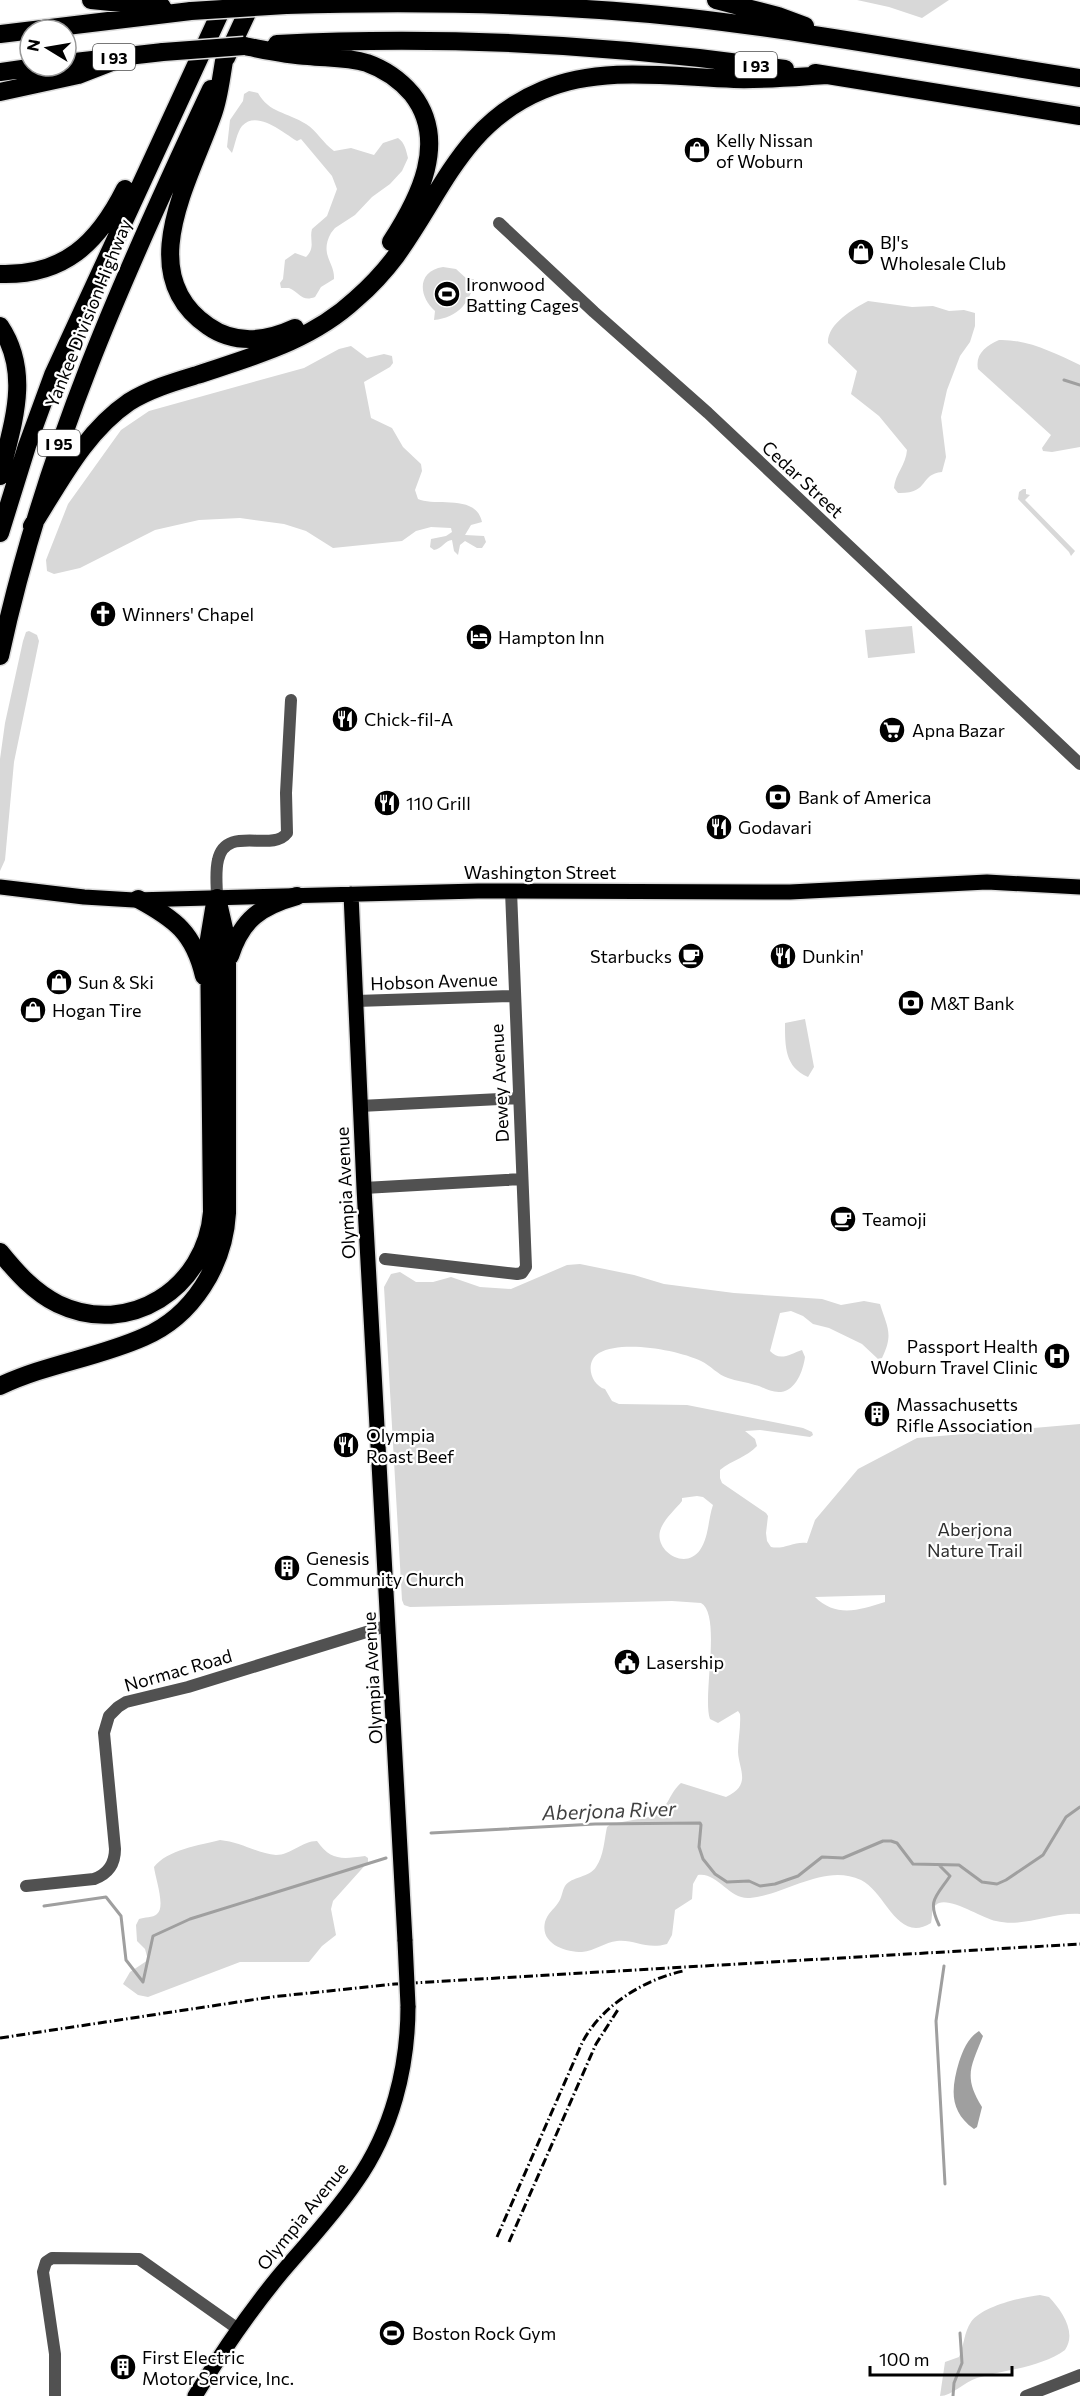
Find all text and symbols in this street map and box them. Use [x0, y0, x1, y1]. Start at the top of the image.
north arrow [18, 18, 78, 78]
text: N [22, 37, 43, 53]
road number: I 93 [93, 44, 135, 70]
road number: I 93 [735, 52, 777, 78]
place label: Kelly Nissan of Woburn [716, 129, 813, 172]
shop icon: Kelly Nissan of Woburn [682, 135, 712, 165]
street label: Yankee Division Highway [40, 216, 136, 410]
place label: BJ's Wholesale Club [880, 231, 1006, 274]
shop icon: BJ's Wholesale Club [846, 237, 876, 267]
place label: Ironwood Batting Cages [466, 273, 579, 316]
sports icon: Ironwood Batting Cages [432, 279, 462, 309]
road number: I 95 [38, 430, 80, 456]
street label: Cedar Street [758, 436, 848, 522]
church icon: Winners' Chapel [88, 599, 118, 629]
place label: Winners' Chapel [122, 603, 254, 625]
hotel icon: Hampton Inn [464, 622, 494, 652]
place label: Hampton Inn [498, 626, 605, 648]
restaurant icon: Chick-fil-A [330, 704, 360, 734]
place label: Chick-fil-A [364, 708, 453, 730]
supermarket icon: Apna Bazar [877, 715, 907, 745]
place label: Apna Bazar [912, 719, 1005, 741]
bank icon: Bank of America [763, 782, 793, 812]
place label: Bank of America [798, 786, 931, 808]
restaurant icon: 110 Grill [372, 788, 402, 818]
place label: 110 Grill [406, 792, 471, 814]
restaurant icon: Godavari [704, 812, 734, 842]
place label: Godavari [738, 816, 812, 838]
street label: Washington Street [464, 861, 616, 883]
cafe icon: Starbucks [676, 941, 706, 971]
restaurant icon: Dunkin' [768, 941, 798, 971]
place label: Starbucks [590, 945, 672, 967]
place label: Dunkin' [802, 945, 864, 967]
shop icon: Sun & Ski [44, 967, 74, 997]
street label: Hobson Avenue [370, 968, 498, 994]
place label: Sun & Ski [78, 971, 154, 993]
bank icon: M&T Bank [896, 988, 926, 1018]
place label: M&T Bank [930, 992, 1015, 1014]
shop icon: Hogan Tire [18, 995, 48, 1025]
place label: Hogan Tire [52, 999, 142, 1021]
street label: Dewey Avenue [485, 1023, 513, 1143]
street label: Olympia Avenue [331, 1126, 359, 1260]
cafe icon: Teamoji [828, 1204, 858, 1234]
place label: Teamoji [862, 1208, 927, 1230]
place label: Passport Health Woburn Travel Clinic [870, 1335, 1038, 1378]
hospital icon: Passport Health Woburn Travel Clinic [1042, 1341, 1072, 1371]
place label: Massachusetts Rifle Association [896, 1393, 1033, 1436]
building icon: Massachusetts Rifle Association [862, 1399, 892, 1429]
place label: Olympia Roast Beef [366, 1424, 455, 1467]
restaurant icon: Olympia Roast Beef [331, 1430, 361, 1460]
park label: Aberjona Nature Trail [927, 1518, 1023, 1561]
place label: Genesis Community Church [306, 1547, 464, 1590]
building icon: Genesis Community Church [272, 1553, 302, 1583]
street label: Olympia Avenue [358, 1611, 386, 1745]
street label: Normac Road [122, 1644, 234, 1696]
public building icon: Lasership [612, 1647, 642, 1677]
place label: Lasership [646, 1651, 724, 1673]
water label: Aberjona River [541, 1796, 677, 1824]
street label: Olympia Avenue [252, 2158, 352, 2274]
sports icon: Boston Rock Gym [377, 2318, 407, 2348]
place label: Boston Rock Gym [412, 2322, 556, 2344]
scale bar [870, 2339, 1012, 2377]
place label: First Electric Motor Service, Inc. [142, 2346, 294, 2389]
text: 100 m [879, 2348, 929, 2370]
building icon: First Electric Motor Service, Inc. [108, 2352, 138, 2382]

